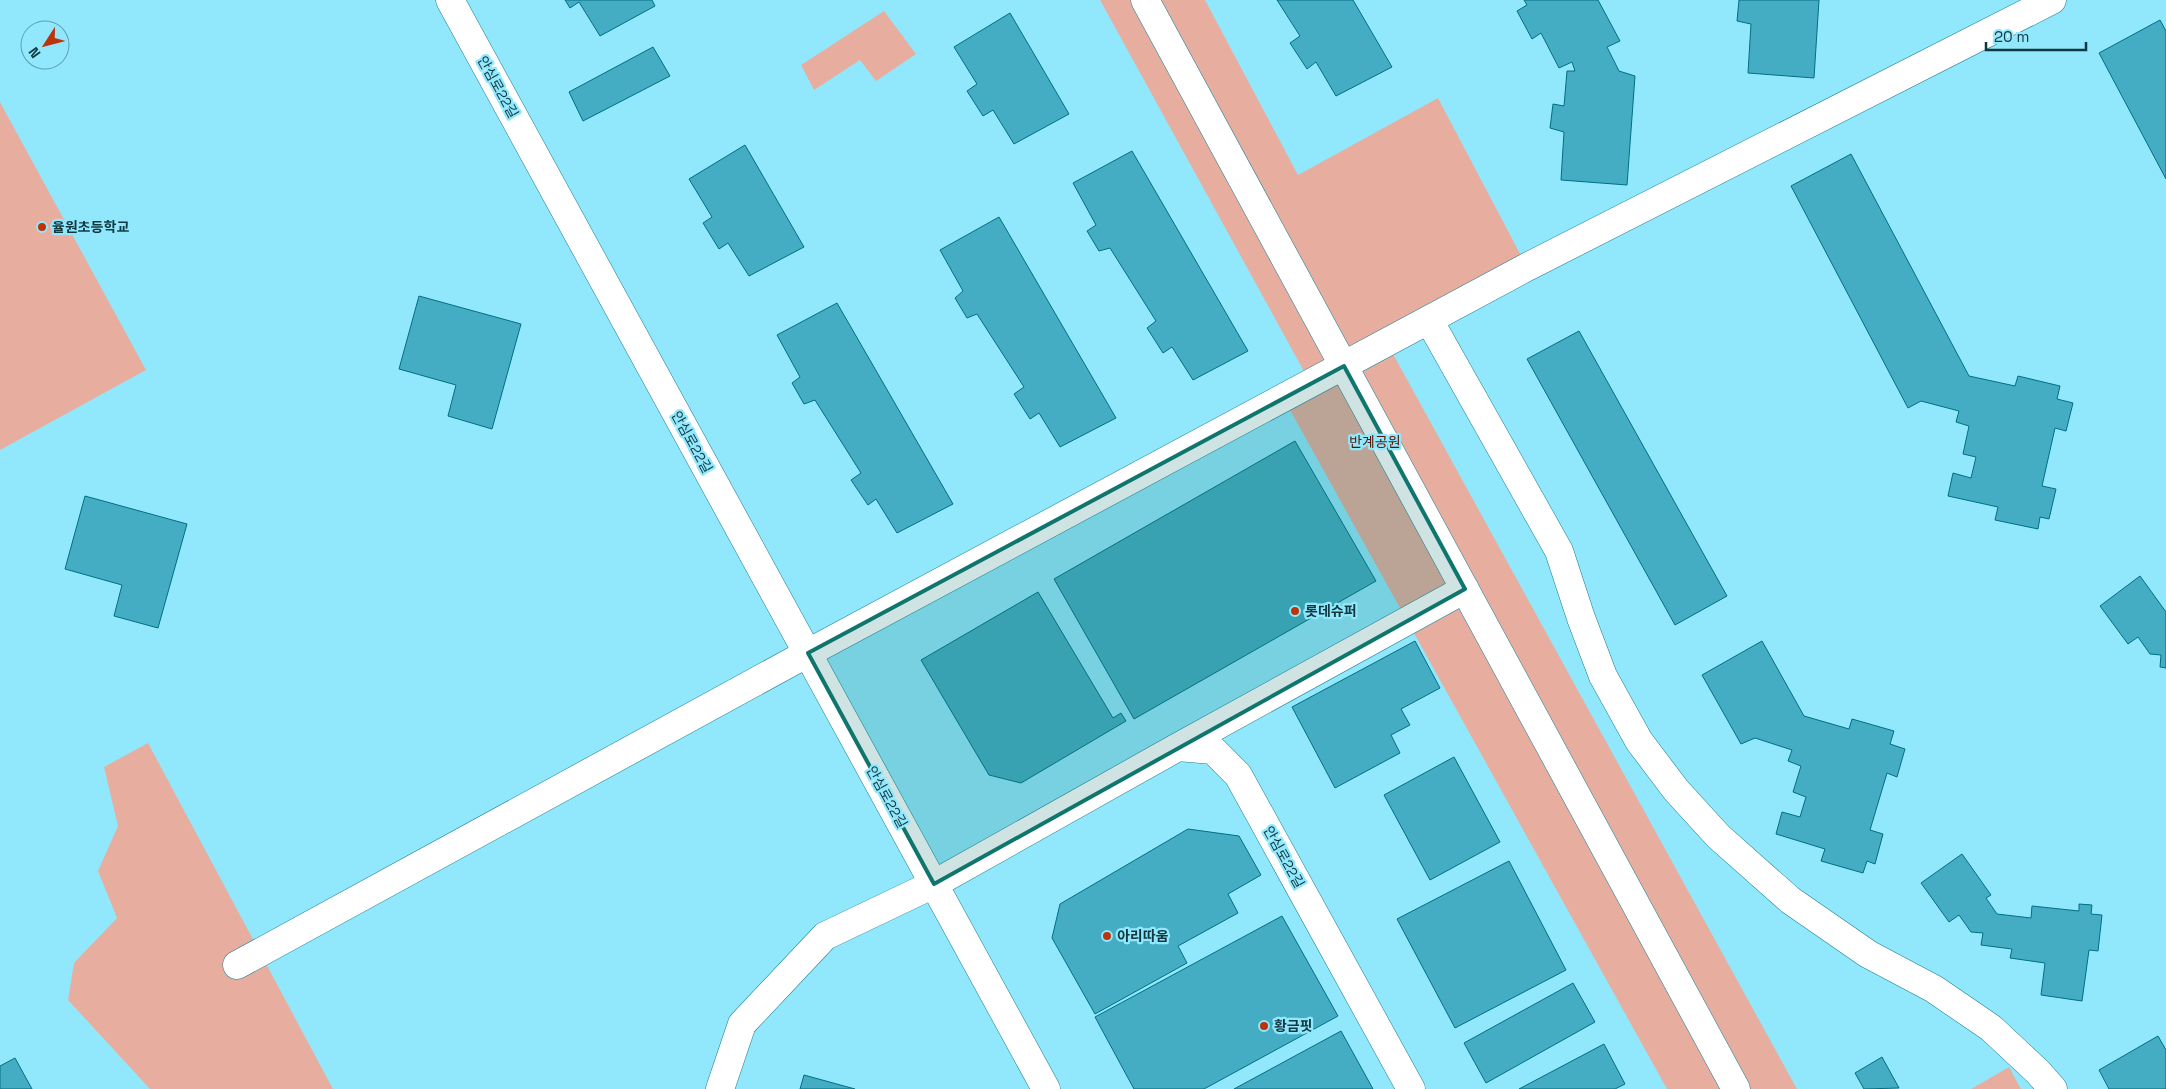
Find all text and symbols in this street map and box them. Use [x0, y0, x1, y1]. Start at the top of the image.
north arrow [20, 20, 70, 70]
scale bar [1986, 20, 2086, 52]
text: 20 m [1994, 27, 2029, 46]
text: N [24, 44, 45, 62]
street label: 안심로22길 [474, 53, 522, 121]
place label: 율원초등학교 [52, 218, 129, 236]
marker: 율원초등학교 [36, 221, 48, 233]
street label: 안심로22길 [668, 408, 716, 476]
park label: 반계공원 [1349, 433, 1401, 451]
place label: 롯데슈퍼 [1305, 602, 1357, 620]
marker: 롯데슈퍼 [1289, 605, 1301, 617]
street label: 안심로22길 [863, 763, 911, 831]
street label: 안심로22길 [1260, 823, 1308, 891]
place label: 아리따움 [1117, 927, 1169, 945]
marker: 아리따움 [1101, 930, 1113, 942]
place label: 황금핏 [1274, 1017, 1313, 1035]
marker: 황금핏 [1258, 1020, 1270, 1032]

